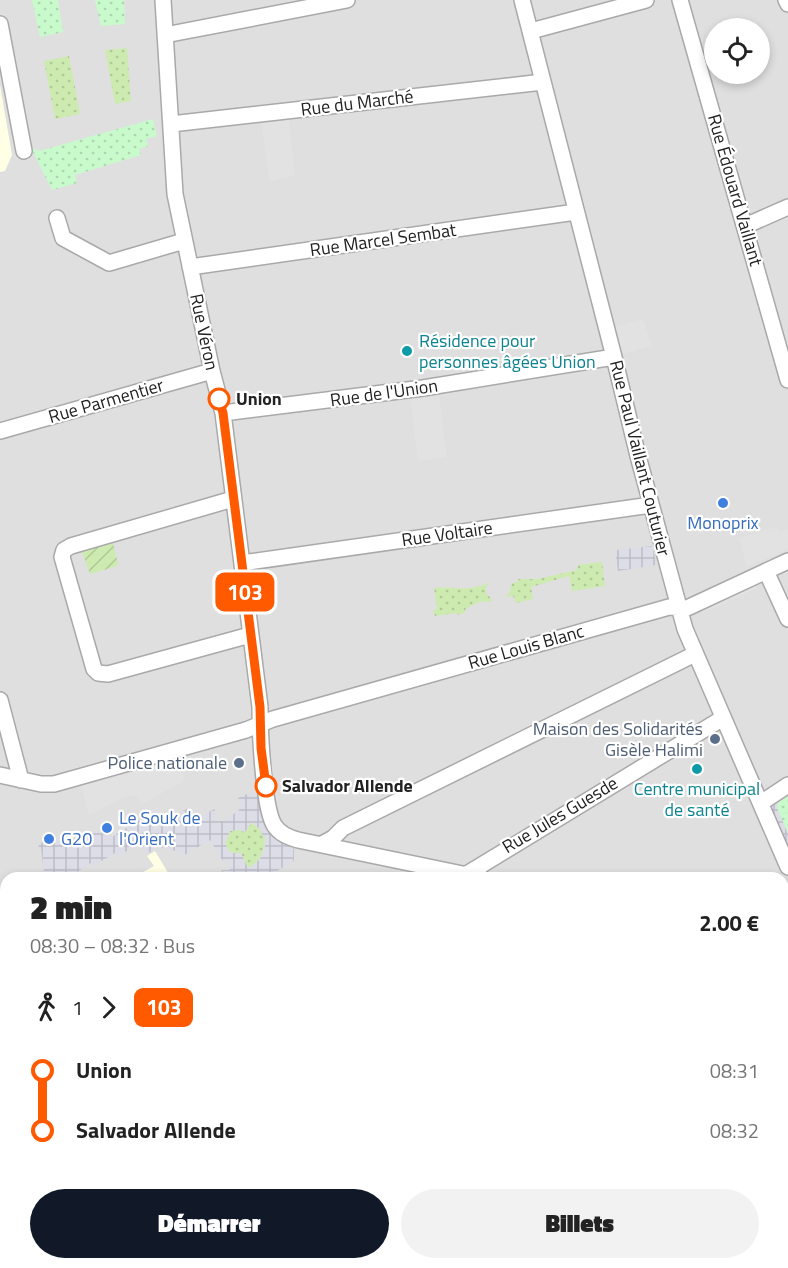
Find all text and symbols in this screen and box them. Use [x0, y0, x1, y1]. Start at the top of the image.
map controls [704, 18, 770, 84]
button: locate [704, 18, 770, 84]
street label: Rue du Marché [299, 82, 415, 123]
street label: Rue Édouard Vaillant [701, 111, 770, 270]
street label: Rue Marcel Sembat [308, 216, 458, 263]
street label: Rue Véron [183, 291, 226, 373]
place label: Résidence pour personnes âgées Union [419, 327, 596, 375]
marker: Résidence pour personnes âgées Union [400, 344, 414, 358]
street label: Rue Paul Vaillant Couturier [603, 357, 678, 559]
street label: Rue Parmentier [45, 371, 167, 430]
street label: Rue de l'Union [328, 372, 440, 413]
place label: Union [236, 385, 282, 412]
marker: Union [208, 388, 230, 410]
marker: Monoprix [716, 496, 730, 510]
place label: Monoprix [687, 509, 759, 536]
street label: Rue Voltaire [400, 514, 494, 553]
line badge: 103 [210, 572, 280, 612]
text: 103 [227, 576, 263, 608]
street label: Rue Louis Blanc [465, 617, 587, 676]
place label: Maison des Solidarités Gisèle Halimi [533, 715, 703, 763]
marker: Maison des Solidarités Gisèle Halimi [708, 732, 722, 746]
place label: Police nationale [108, 749, 227, 776]
marker: Police nationale [232, 756, 246, 770]
marker: Centre municipal de santé [690, 762, 704, 776]
street label: Rue Jules Guesde [497, 769, 623, 860]
place label: Salvador Allende [282, 772, 413, 799]
marker: Salvador Allende [255, 775, 277, 797]
place label: Centre municipal de santé [634, 775, 760, 823]
place label: Le Souk de l'Orient [119, 804, 201, 852]
marker: Le Souk de l'Orient [100, 821, 114, 835]
place label: G20 [61, 825, 92, 852]
marker: G20 [42, 832, 56, 846]
text: 2 min [30, 882, 112, 932]
text: 2.00 € [699, 906, 759, 940]
text: 08:30 – 08:32 · Bus [30, 930, 195, 961]
icon: walk [30, 991, 63, 1024]
icon: forward [92, 991, 125, 1024]
text: 103 [146, 991, 181, 1023]
text: 1 [72, 992, 83, 1023]
text: Union [76, 1053, 132, 1087]
text: 08:31 [710, 1055, 759, 1086]
text: Salvador Allende [76, 1113, 236, 1147]
text: 08:32 [710, 1115, 759, 1146]
button: Démarrer [30, 1189, 389, 1258]
button: Billets [401, 1189, 759, 1258]

